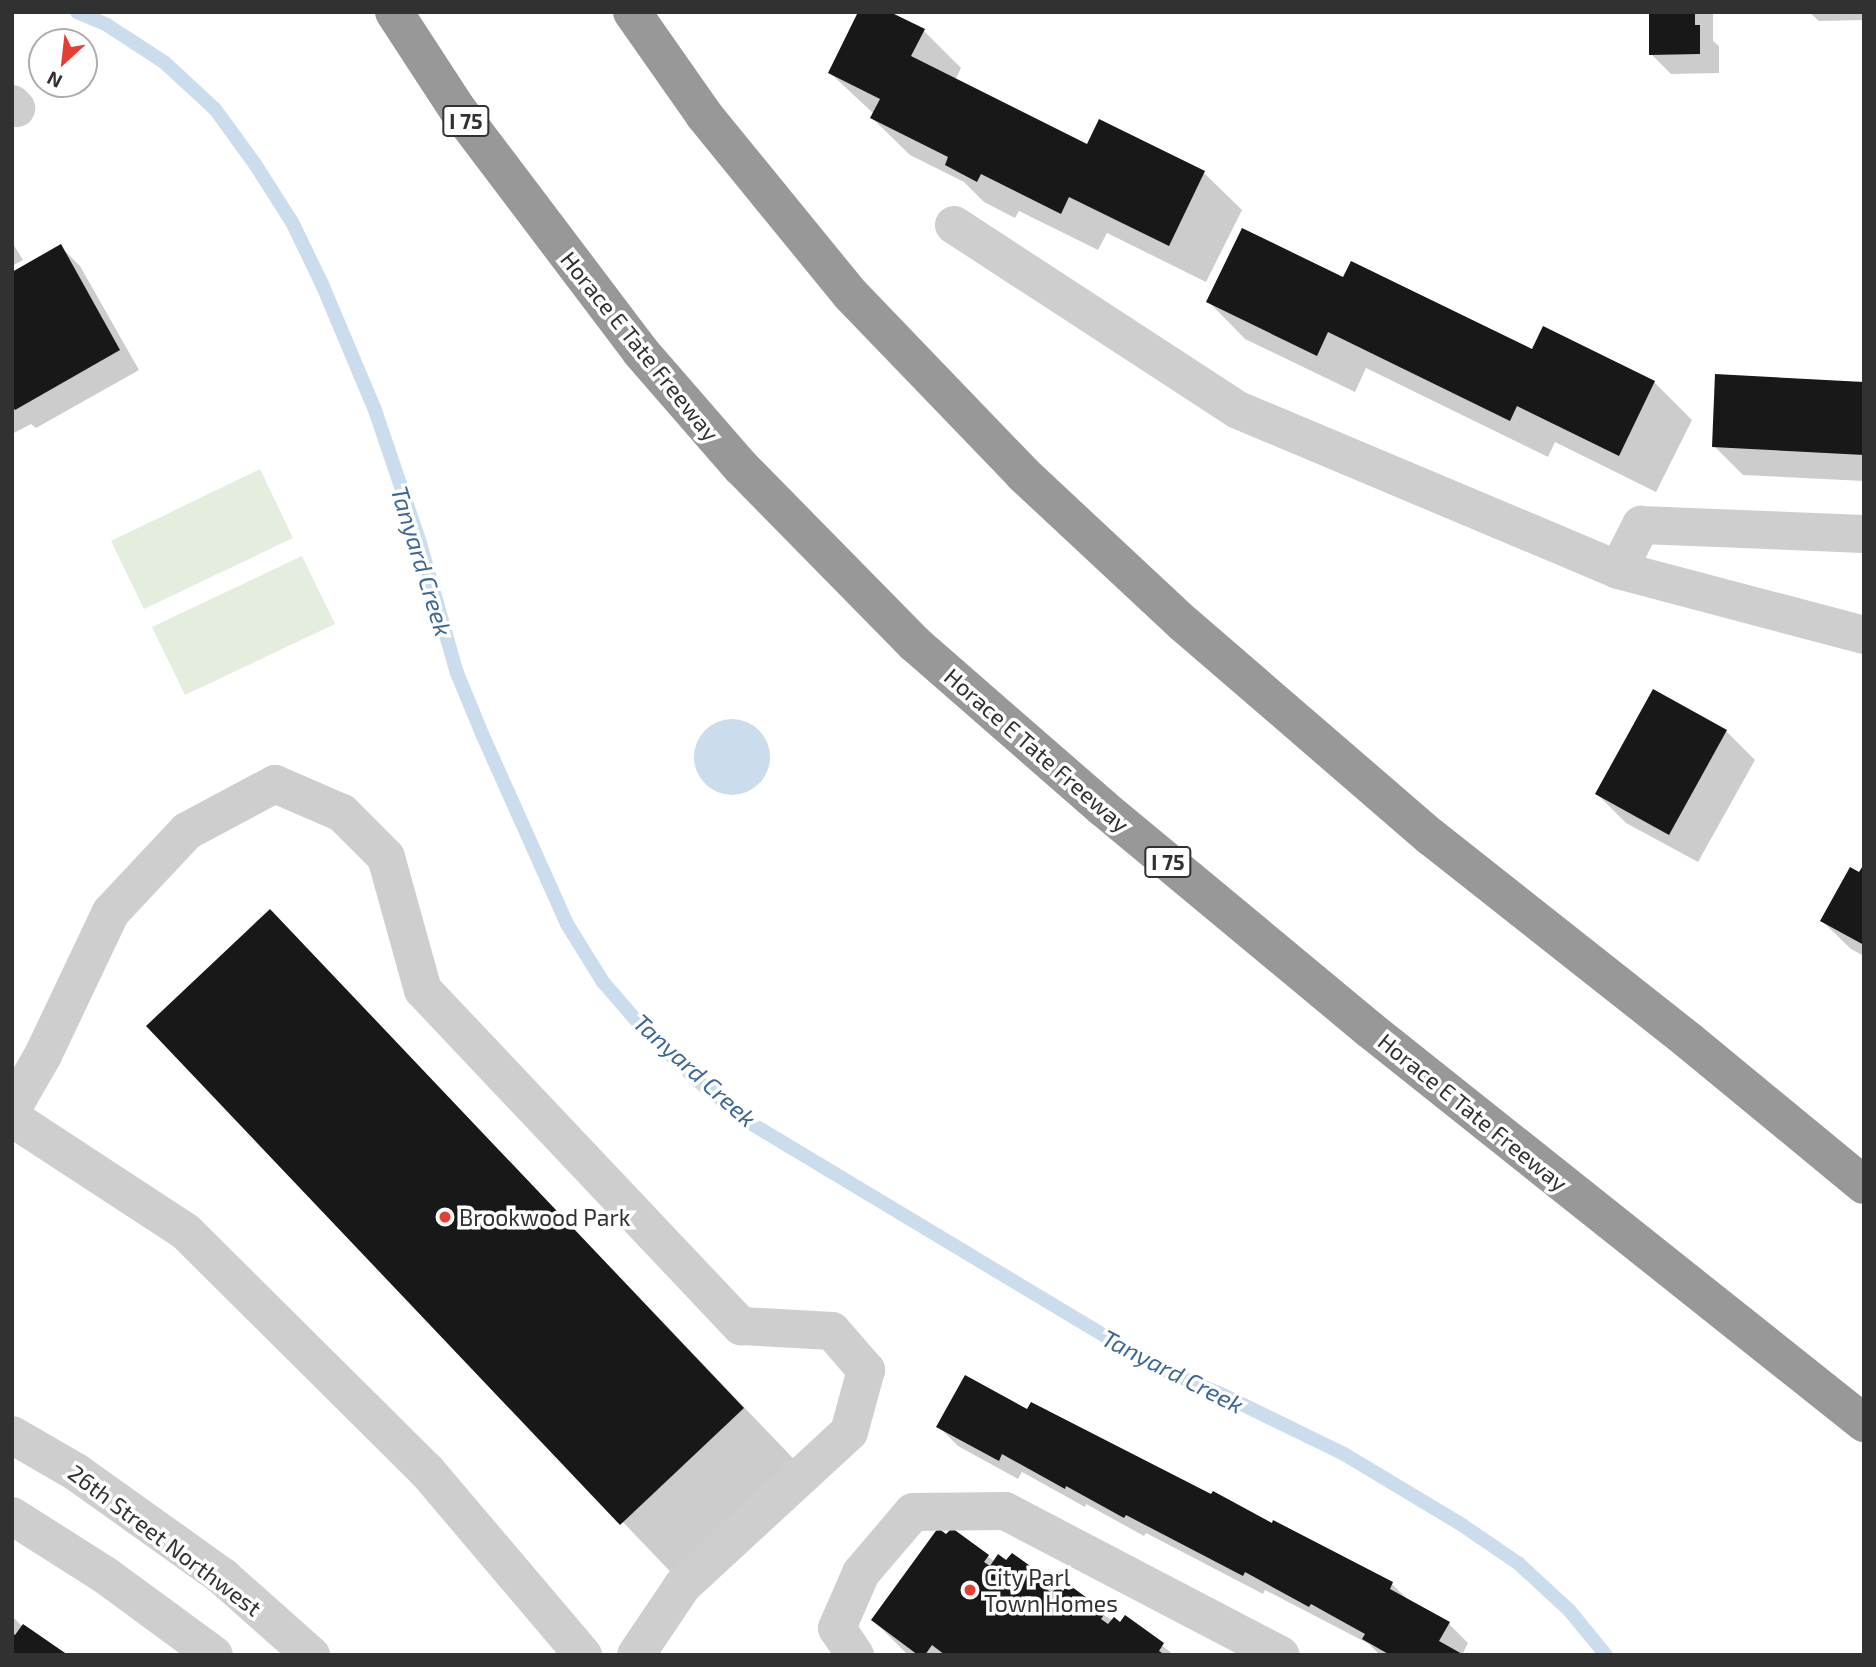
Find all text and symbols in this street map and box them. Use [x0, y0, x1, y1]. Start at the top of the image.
north arrow [28, 28, 98, 98]
text: N [43, 67, 65, 94]
road number: I 75 [442, 104, 490, 138]
street label: Horace E Tate Freeway [555, 246, 725, 446]
water label: Tanyard Creek [386, 483, 458, 639]
street label: Horace E Tate Freeway [939, 662, 1135, 838]
road number: I 75 [1144, 844, 1192, 880]
water label: Tanyard Creek [628, 1007, 762, 1133]
street label: Horace E Tate Freeway [1373, 1027, 1573, 1197]
place label: Brookwood Park [459, 1203, 630, 1231]
marker: Brookwood Park [437, 1209, 453, 1225]
water label: Tanyard Creek [1097, 1323, 1249, 1419]
street label: 26th Street Northwest [63, 1458, 267, 1622]
place label: City Parl Town Homes [984, 1563, 1118, 1617]
marker: City Parl Town Homes [962, 1582, 978, 1598]

